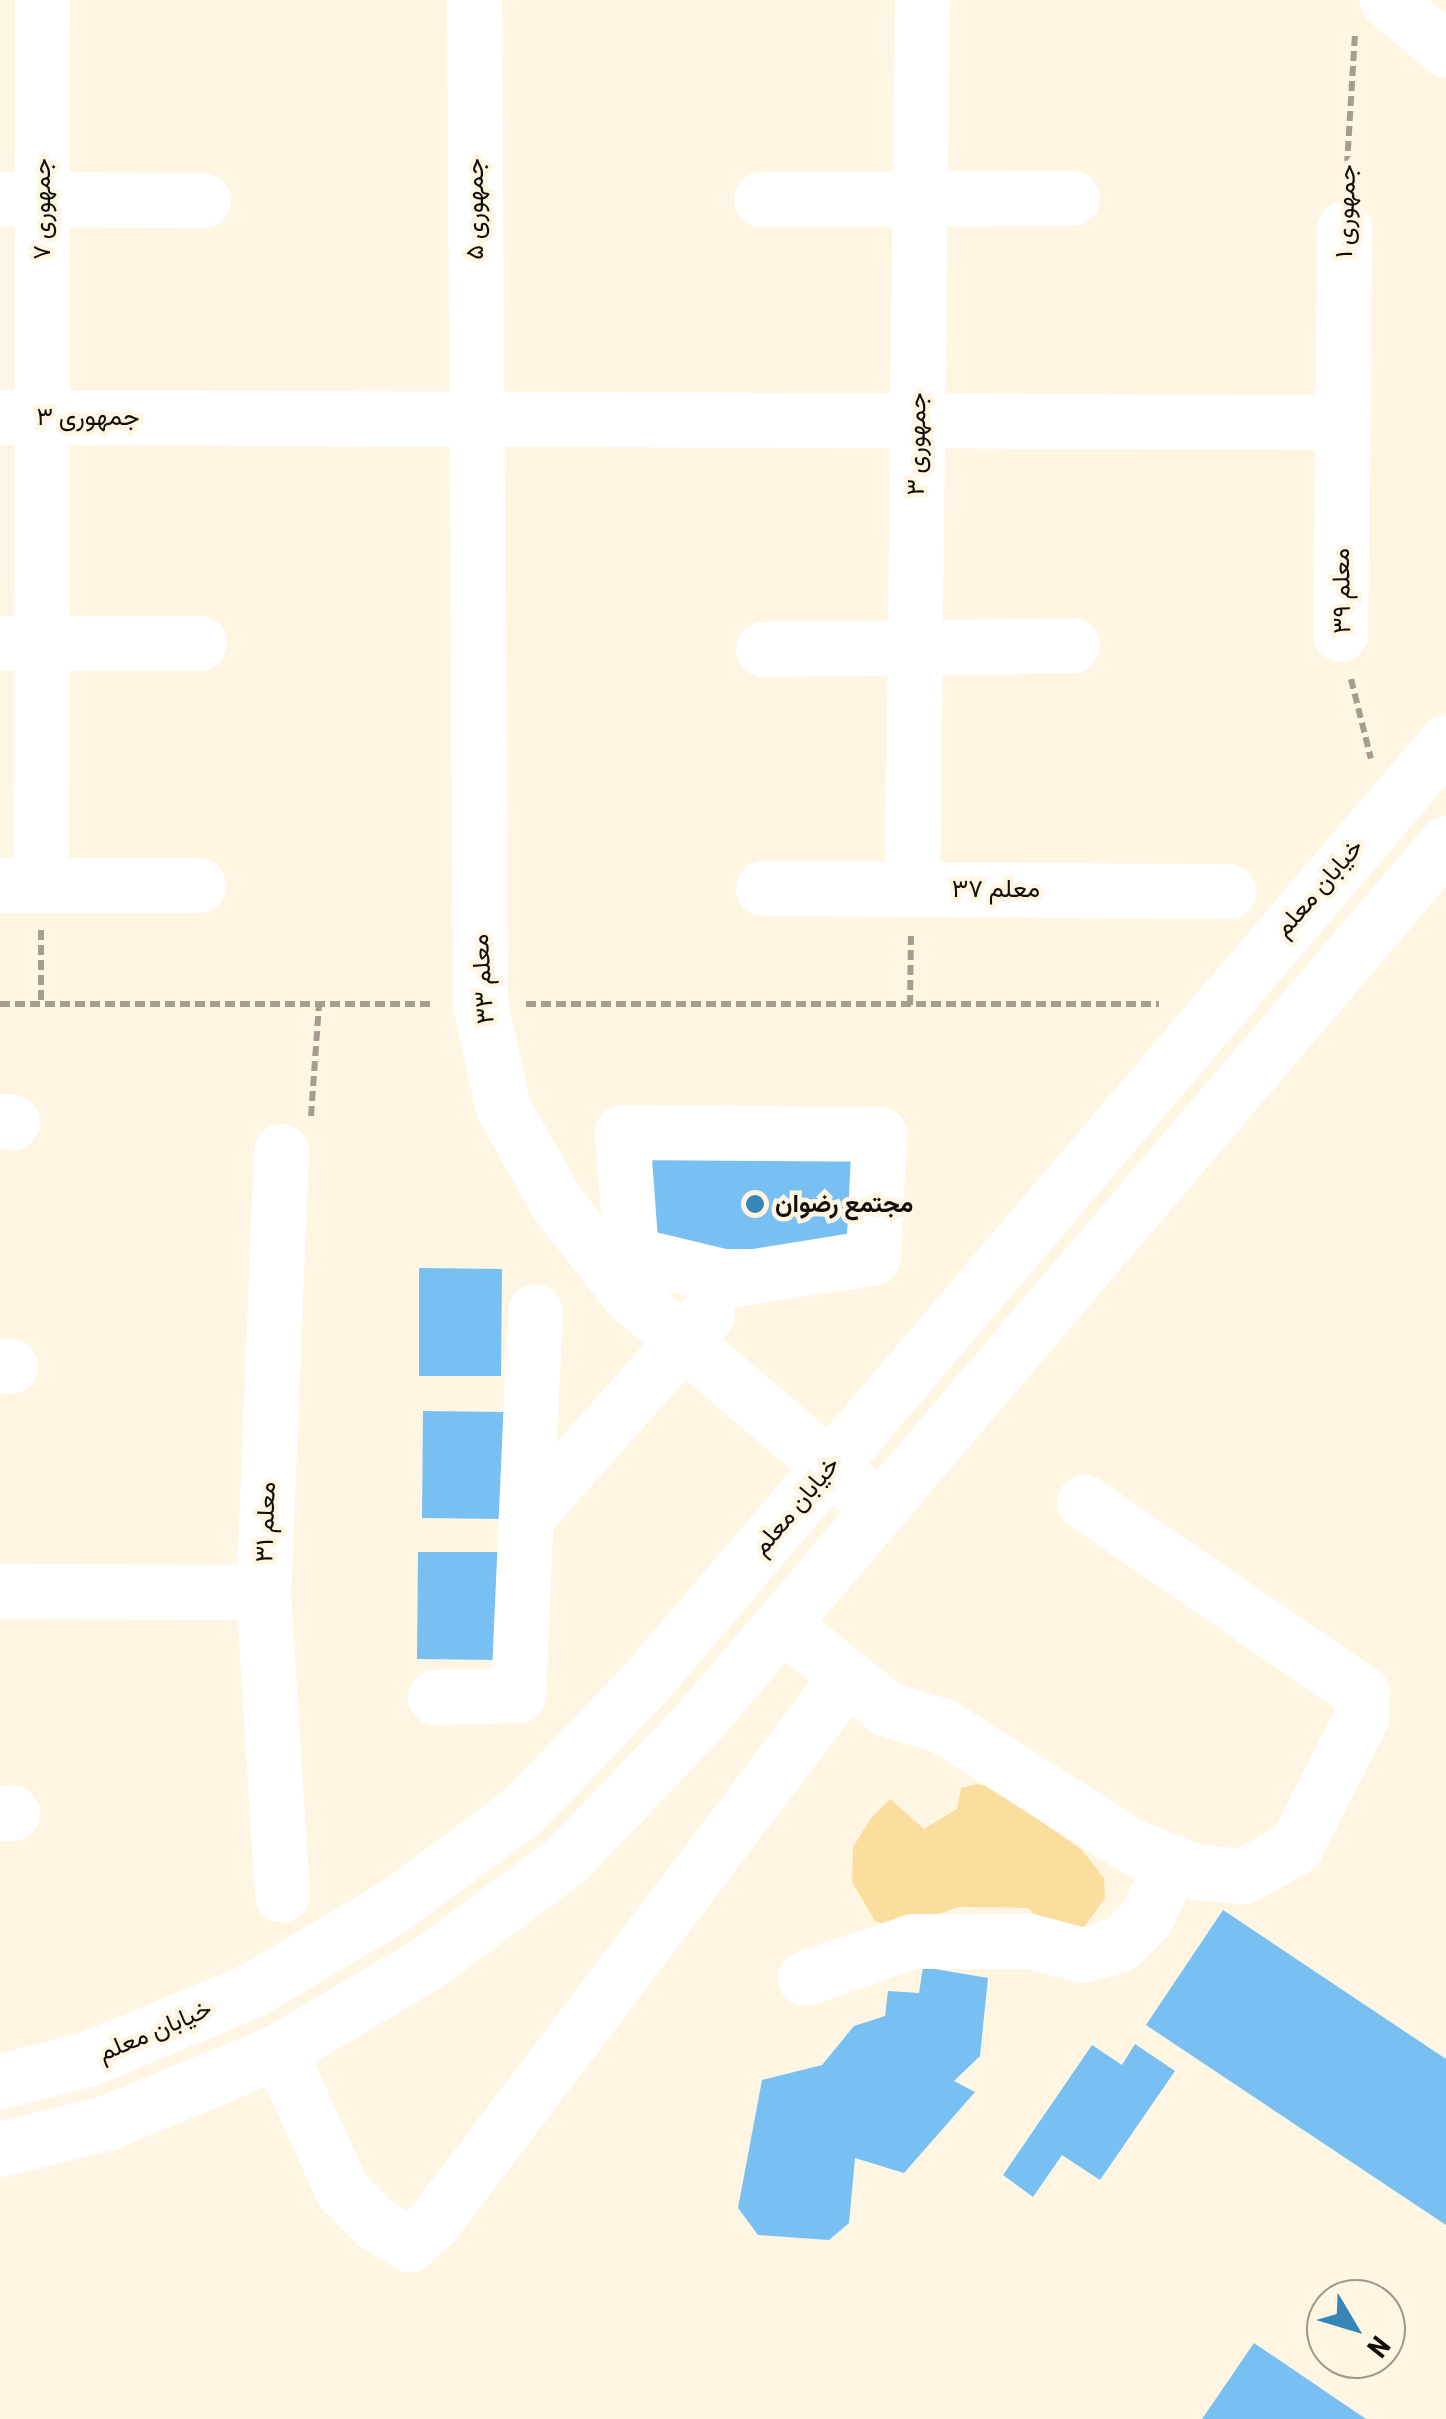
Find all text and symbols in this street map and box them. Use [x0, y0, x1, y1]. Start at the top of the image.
street label: جمهوری ۷ [27, 158, 57, 260]
street label: جمهوری ۵ [460, 158, 490, 260]
street label: جمهوری ۱ [1329, 164, 1363, 258]
street label: جمهوری ۳ [901, 392, 933, 496]
street label: جمهوری ۳ [36, 402, 140, 432]
street label: معلم ۳۹ [1326, 548, 1358, 634]
street label: خیابان معلم [1268, 833, 1370, 943]
street label: معلم ۳۷ [952, 874, 1040, 904]
street label: معلم ۳۳ [465, 933, 501, 1025]
place label: مجتمع رضوان [775, 1189, 913, 1219]
marker: مجتمع رضوان [744, 1193, 766, 1215]
street label: خیابان معلم [746, 1450, 846, 1562]
street label: معلم ۳۱ [250, 1481, 282, 1563]
street label: خیابان معلم [94, 1994, 216, 2068]
north arrow [1306, 2279, 1406, 2379]
text: N [1360, 2330, 1397, 2363]

